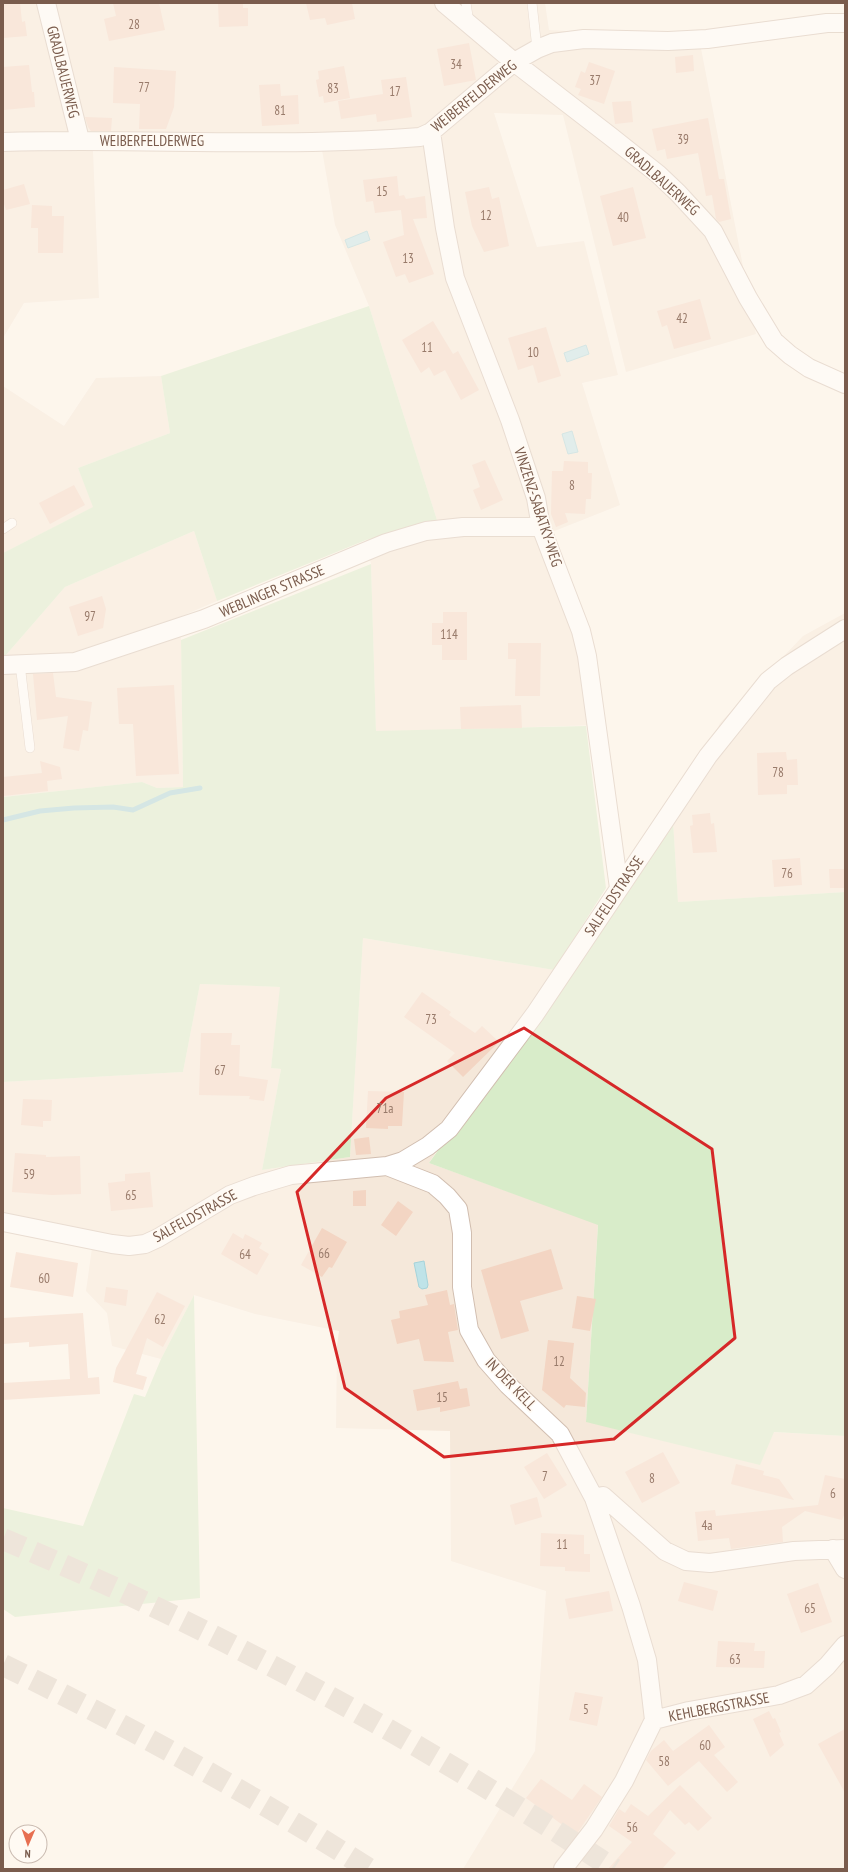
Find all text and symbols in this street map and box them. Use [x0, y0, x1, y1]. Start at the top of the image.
house number: 28 [128, 16, 140, 33]
street label: GRADLBAUERWEG [43, 24, 84, 120]
street label: WEIBERFELDERWEG [427, 55, 520, 136]
house number: 34 [450, 56, 462, 73]
house number: 37 [589, 72, 601, 89]
house number: 77 [138, 79, 150, 96]
house number: 83 [327, 80, 339, 97]
house number: 17 [389, 83, 401, 100]
house number: 81 [274, 102, 286, 119]
street label: WEIBERFELDERWEG [100, 131, 204, 150]
house number: 39 [677, 131, 689, 148]
street label: GRADLBAUERWEG [621, 142, 704, 219]
house number: 15 [376, 183, 388, 200]
house number: 12 [480, 207, 492, 224]
house number: 40 [617, 209, 629, 226]
house number: 13 [402, 250, 414, 267]
house number: 42 [676, 310, 688, 327]
house number: 11 [421, 339, 433, 356]
house number: 10 [527, 344, 539, 361]
street label: VINZENZ-SABATKY-WEG [510, 444, 567, 569]
house number: 8 [569, 477, 575, 494]
street label: WEBLINGER STRASSE [217, 560, 327, 621]
house number: 97 [84, 608, 96, 625]
house number: 114 [440, 626, 458, 643]
house number: 78 [772, 764, 784, 781]
street label: SALFELDSTRASSE [580, 852, 647, 940]
house number: 76 [781, 865, 793, 882]
house number: 73 [425, 1011, 437, 1028]
house number: 67 [214, 1062, 226, 1079]
house number: 71a [377, 1100, 393, 1117]
house number: 59 [23, 1166, 35, 1183]
street label: SALFELDSTRASSE [150, 1185, 240, 1246]
house number: 65 [125, 1187, 137, 1204]
house number: 66 [318, 1245, 330, 1262]
house number: 64 [239, 1246, 251, 1263]
house number: 60 [38, 1270, 50, 1287]
house number: 62 [154, 1311, 166, 1328]
street label: IN DER KELL [482, 1353, 542, 1414]
house number: 12 [553, 1353, 565, 1370]
house number: 15 [436, 1389, 448, 1406]
house number: 7 [542, 1468, 548, 1485]
house number: 8 [649, 1470, 655, 1487]
house number: 6 [830, 1485, 836, 1502]
house number: 4a [701, 1517, 713, 1534]
house number: 11 [556, 1536, 568, 1553]
house number: 65 [804, 1600, 816, 1617]
house number: 63 [729, 1651, 741, 1668]
street label: KEHLBERGSTRASSE [667, 1687, 771, 1726]
house number: 5 [583, 1701, 589, 1718]
house number: 60 [699, 1737, 711, 1754]
house number: 58 [658, 1753, 670, 1770]
house number: 56 [626, 1819, 638, 1836]
north arrow [8, 1824, 48, 1864]
text: N [24, 1847, 31, 1861]

